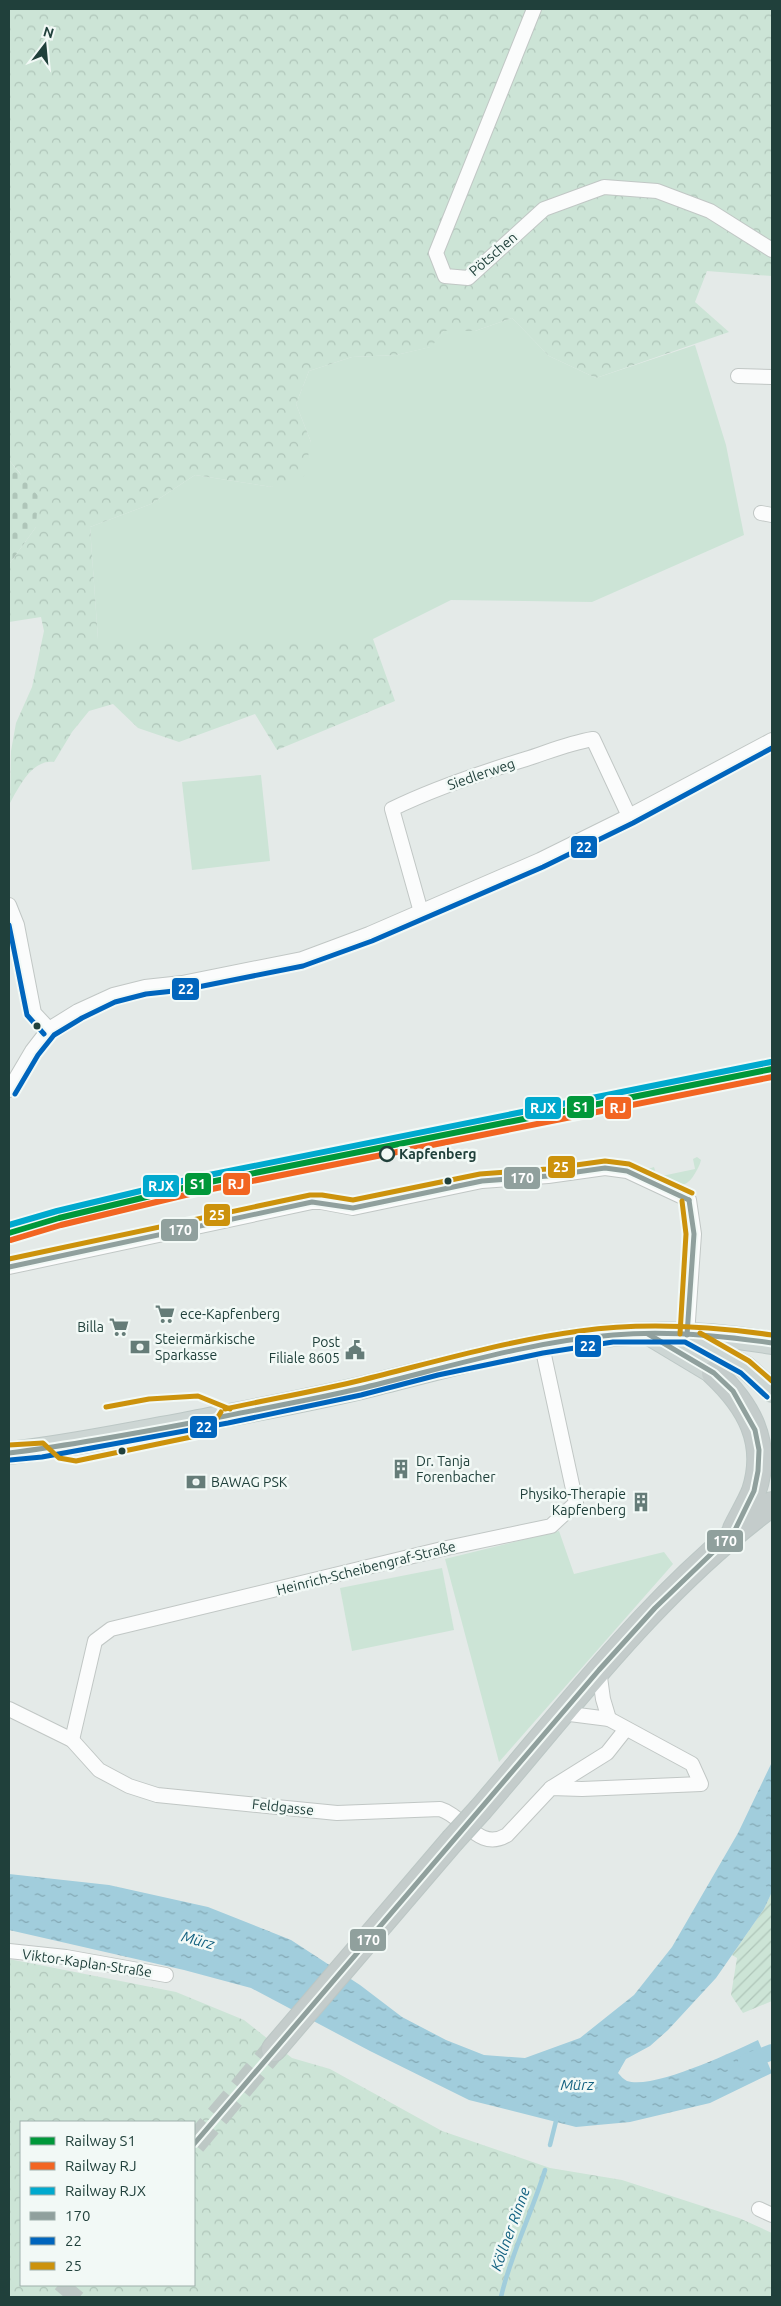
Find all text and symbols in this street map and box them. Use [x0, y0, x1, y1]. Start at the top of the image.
north arrow [20, 20, 70, 70]
text: N [41, 23, 56, 42]
street label: Pötschen [466, 229, 520, 279]
street label: Siedlerweg [445, 755, 517, 793]
line badge: 22 [570, 835, 598, 859]
text: 22 [576, 839, 592, 855]
line badge: 22 [171, 977, 200, 1001]
text: 22 [178, 981, 194, 997]
unlabelled marker [32, 1021, 42, 1031]
line badge: S1 [566, 1095, 595, 1119]
line badge: RJX [524, 1096, 562, 1120]
line badge: RJ [604, 1096, 632, 1120]
text: S1 [573, 1099, 589, 1115]
text: RJX [530, 1100, 557, 1116]
text: RJ [610, 1100, 626, 1116]
marker: Kapfenberg [379, 1146, 395, 1162]
place label: Kapfenberg [399, 1146, 476, 1162]
line badge: 25 [547, 1155, 576, 1179]
text: 25 [553, 1159, 569, 1175]
line badge: 170 [503, 1166, 541, 1190]
text: 170 [510, 1170, 534, 1186]
line badge: S1 [184, 1172, 212, 1196]
line badge: RJ [222, 1172, 251, 1196]
line badge: RJX [142, 1174, 180, 1198]
text: S1 [190, 1176, 206, 1192]
text: RJ [228, 1176, 244, 1192]
unlabelled marker [443, 1176, 453, 1186]
text: RJX [148, 1178, 175, 1194]
line badge: 25 [203, 1203, 231, 1227]
text: 25 [209, 1207, 225, 1223]
line badge: 170 [160, 1218, 199, 1242]
text: 170 [168, 1222, 192, 1238]
supermarket icon: ece-Kapfenberg [154, 1303, 176, 1325]
place label: ece-Kapfenberg [180, 1306, 280, 1322]
supermarket icon: Billa [108, 1316, 130, 1338]
place label: Billa [77, 1319, 104, 1335]
place label: Steiermärkische Sparkasse [155, 1331, 255, 1363]
place label: Post Filiale 8605 [269, 1334, 340, 1366]
line badge: 22 [574, 1334, 602, 1358]
bank icon: Steiermärkische Sparkasse [129, 1336, 151, 1358]
text: 22 [580, 1338, 596, 1354]
public building icon: Post Filiale 8605 [344, 1339, 366, 1361]
line badge: 22 [189, 1415, 218, 1439]
text: 22 [196, 1419, 212, 1435]
unlabelled marker [117, 1446, 127, 1456]
place label: Dr. Tanja Forenbacher [416, 1453, 496, 1485]
building icon: Dr. Tanja Forenbacher [390, 1458, 412, 1480]
bank icon: BAWAG PSK [185, 1471, 207, 1493]
place label: BAWAG PSK [211, 1474, 288, 1490]
place label: Physiko-Therapie Kapfenberg [520, 1486, 626, 1518]
building icon: Physiko-Therapie Kapfenberg [630, 1491, 652, 1513]
line badge: 170 [706, 1529, 744, 1553]
text: 170 [713, 1533, 737, 1549]
street label: Heinrich-Scheibengraf-Straße [275, 1538, 457, 1598]
street label: Feldgasse [251, 1796, 315, 1818]
water label: Mürz [180, 1927, 217, 1953]
line badge: 170 [349, 1928, 387, 1952]
text: 170 [356, 1932, 380, 1948]
street label: Viktor-Kaplan-Straße [21, 1946, 153, 1980]
water label: Mürz [560, 2076, 595, 2093]
legend [20, 2121, 195, 2286]
text: Railway S1 [65, 2132, 136, 2149]
text: Railway RJ [65, 2157, 137, 2174]
text: Railway RJX [65, 2182, 146, 2199]
water label: Köllner Rinne [487, 2185, 533, 2273]
text: 170 [65, 2207, 90, 2224]
text: 22 [65, 2232, 82, 2249]
text: 25 [65, 2257, 82, 2274]

